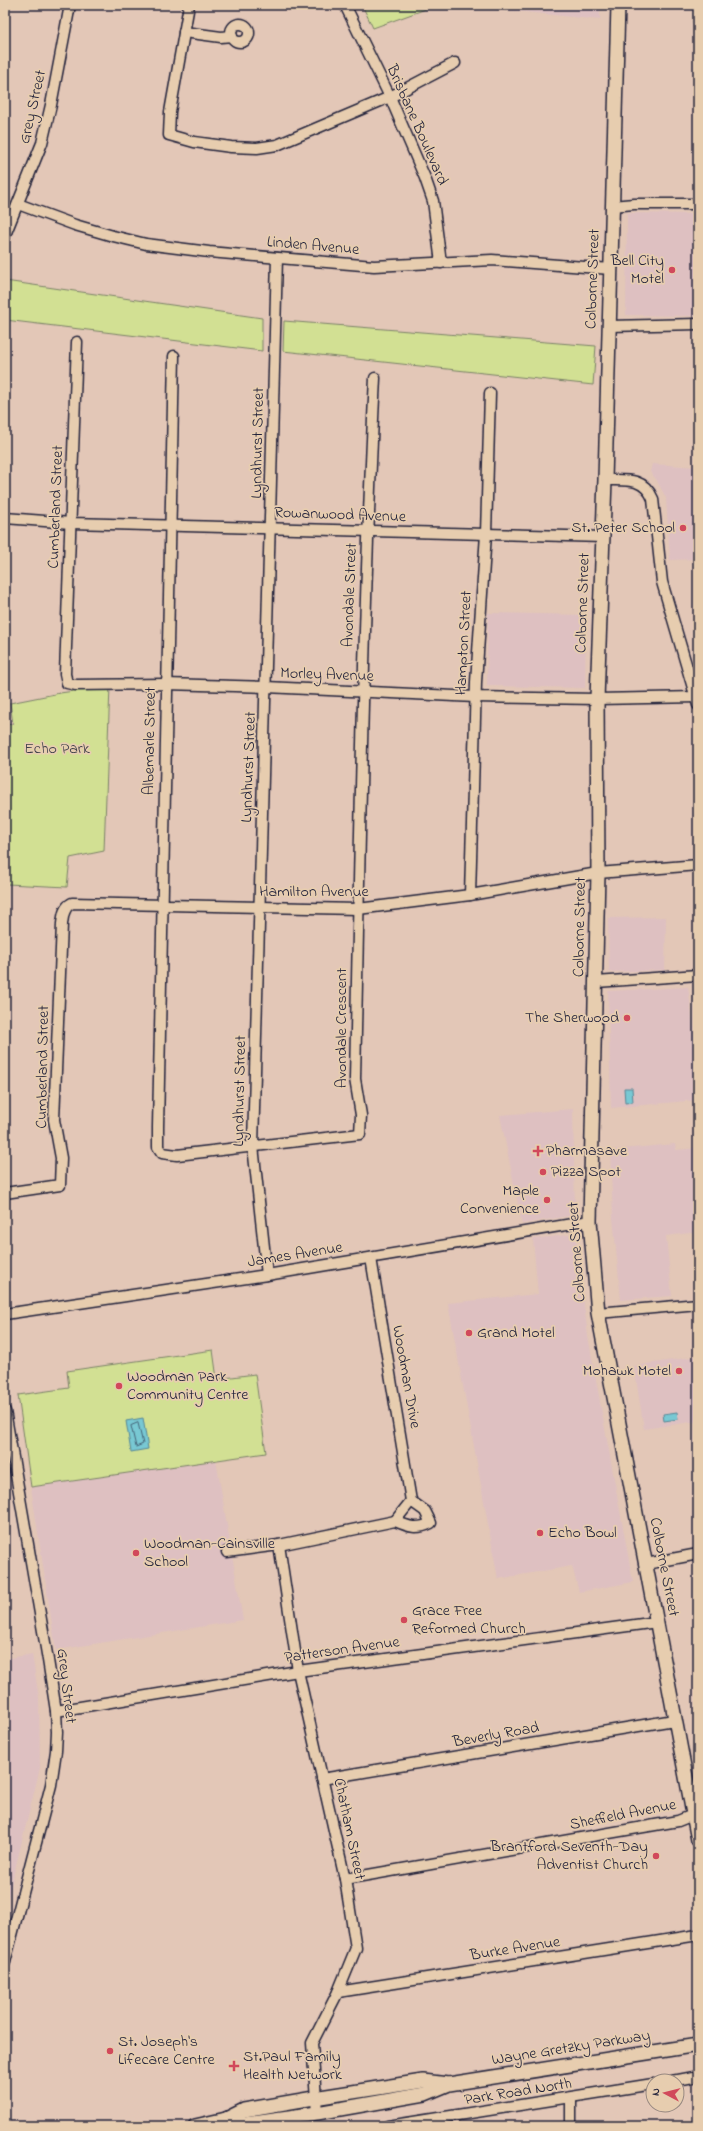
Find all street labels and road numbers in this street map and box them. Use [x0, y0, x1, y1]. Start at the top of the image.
street label: Brisbane Boulevard [379, 60, 454, 189]
street label: Grey Street [13, 67, 53, 146]
street label: Colborne Street [579, 228, 607, 330]
street label: Linden Avenue [266, 230, 361, 262]
street label: Lyndhurst Street [245, 387, 271, 499]
street label: Cumberland Street [42, 444, 70, 569]
street label: Rowanwood Avenue [274, 501, 407, 529]
street label: Avondale Street [336, 542, 364, 647]
street label: Colborne Street [569, 552, 597, 654]
street label: Hampton Street [449, 589, 479, 696]
street label: Morley Avenue [280, 661, 375, 689]
street label: Albemarle Street [137, 686, 163, 795]
street label: Lyndhurst Street [235, 710, 263, 823]
street label: Colborne Street [567, 876, 593, 977]
street label: Hamilton Avenue [259, 880, 369, 904]
street label: Avondale Crescent [330, 967, 354, 1088]
street label: Cumberland Street [30, 1004, 56, 1129]
street label: Lyndhurst Street [227, 1035, 253, 1147]
street label: Colborne Street [561, 1200, 592, 1303]
street label: James Avenue [246, 1236, 345, 1274]
street label: Woodman Drive [385, 1324, 427, 1431]
street label: Colborne Street [643, 1515, 685, 1619]
street label: Patterson Avenue [283, 1630, 402, 1670]
street label: Grey Street [49, 1647, 83, 1725]
street label: Beverly Road [450, 1716, 541, 1755]
street label: Chatham Street [327, 1776, 372, 1883]
street label: Sheffield Avenue [568, 1793, 679, 1837]
street label: Burke Avenue [467, 1930, 563, 1968]
street label: Wayne Gretzky Parkway [490, 2024, 652, 2072]
street label: Park Road North [462, 2072, 574, 2112]

